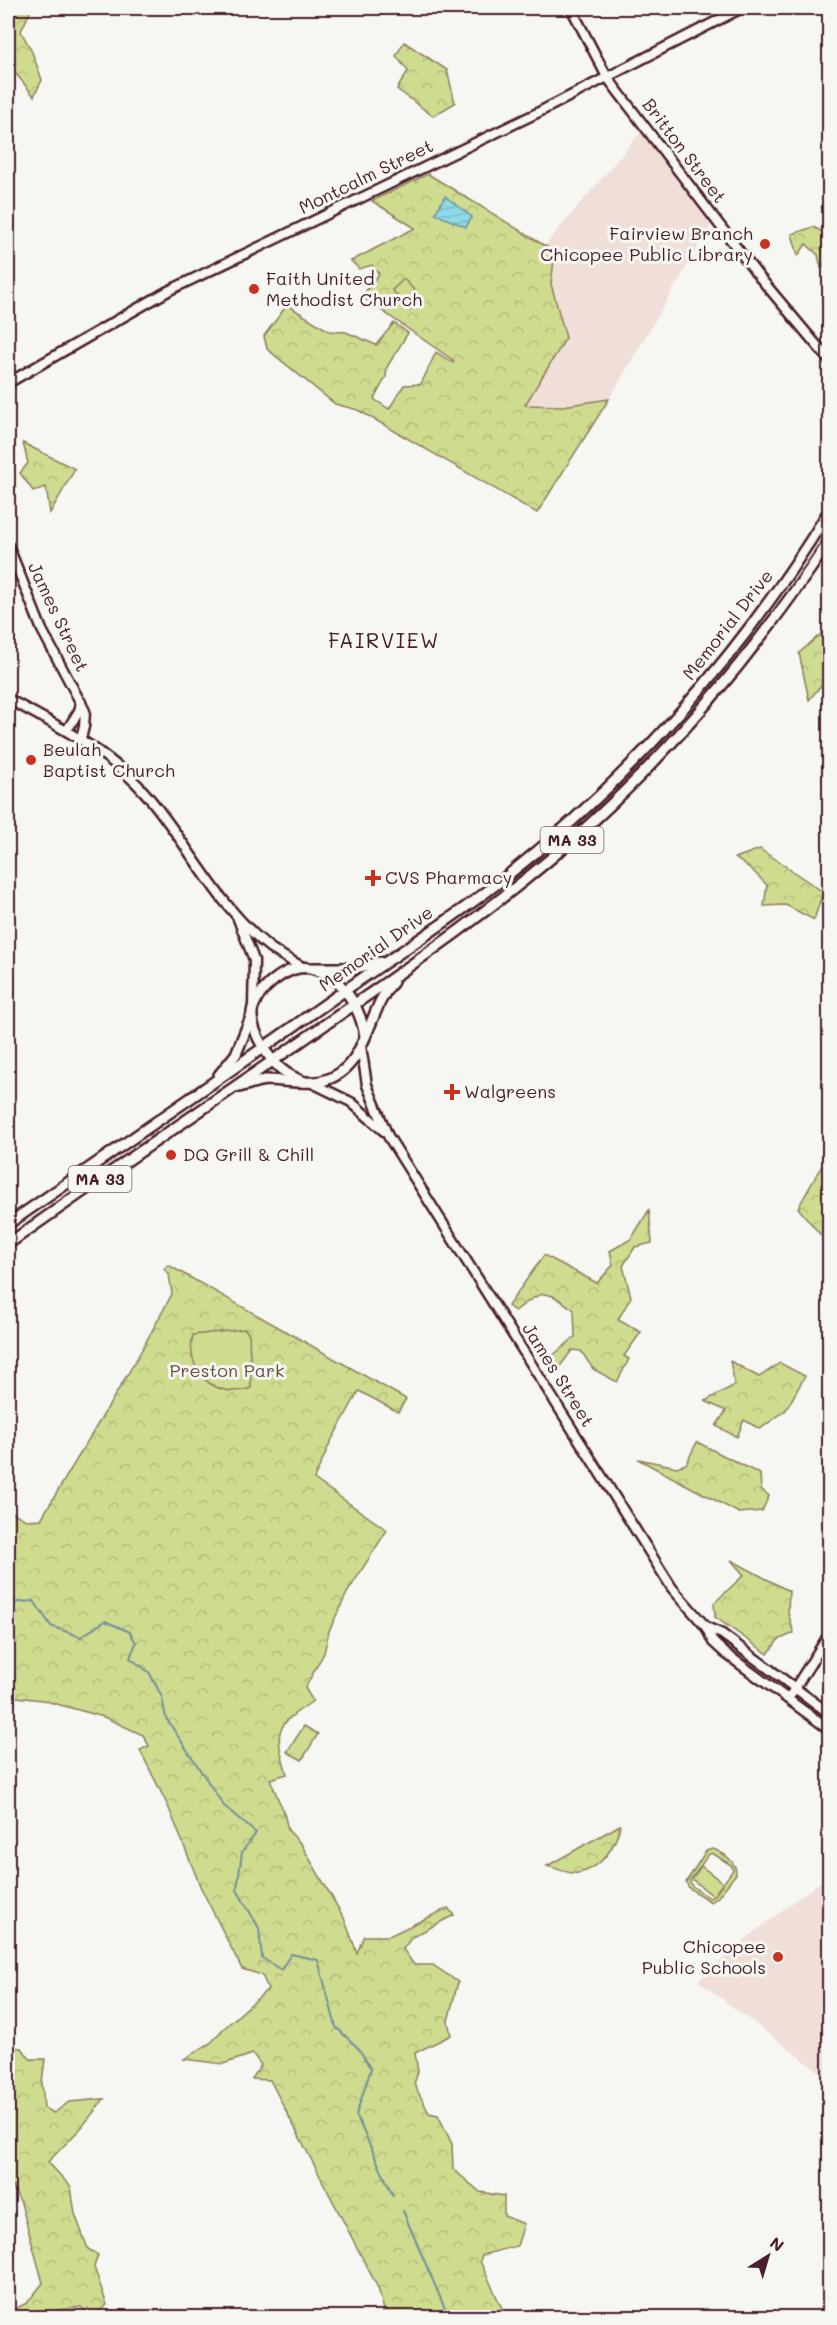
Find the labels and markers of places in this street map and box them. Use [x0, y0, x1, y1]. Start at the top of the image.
place label: Fairview Branch Chicopee Public Library [540, 221, 753, 266]
marker: Fairview Branch Chicopee Public Library [758, 237, 772, 251]
place label: Faith United Methodist Church [266, 266, 422, 311]
marker: Faith United Methodist Church [247, 282, 261, 296]
place label: Beulah Baptist Church [43, 737, 175, 782]
marker: Beulah Baptist Church [24, 753, 38, 767]
place label: CVS Pharmacy [385, 865, 512, 889]
marker: CVS Pharmacy [366, 871, 380, 885]
place label: Walgreens [464, 1079, 556, 1103]
marker: Walgreens [445, 1085, 459, 1099]
place label: DQ Grill & Chill [183, 1142, 314, 1166]
marker: DQ Grill & Chill [164, 1148, 178, 1162]
place label: Chicopee Public Schools [642, 1934, 766, 1979]
marker: Chicopee Public Schools [771, 1950, 785, 1964]

